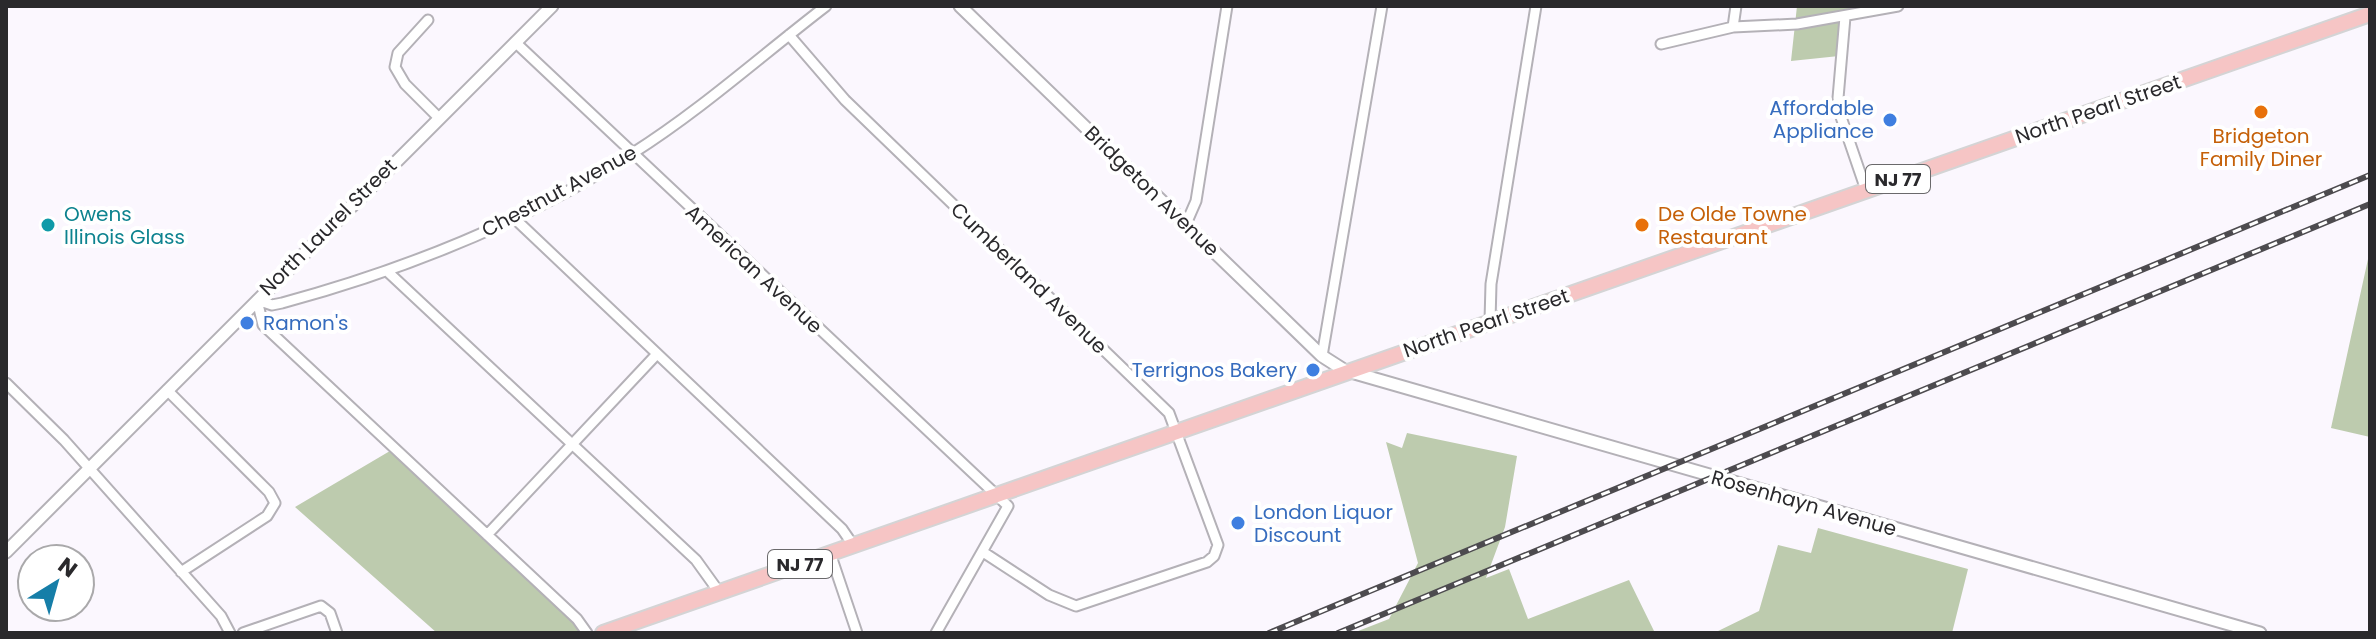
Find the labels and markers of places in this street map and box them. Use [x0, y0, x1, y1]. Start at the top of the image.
place label: Affordable Appliance [1769, 94, 1874, 145]
marker: Bridgeton Family Diner [2252, 103, 2270, 121]
marker: Affordable Appliance [1881, 111, 1899, 129]
place label: Bridgeton Family Diner [2200, 122, 2322, 173]
place label: Owens Illinois Glass [64, 200, 185, 251]
place label: De Olde Towne Restaurant [1658, 200, 1807, 251]
marker: Owens Illinois Glass [39, 216, 57, 234]
marker: De Olde Towne Restaurant [1633, 216, 1651, 234]
place label: Ramon's [263, 309, 349, 337]
marker: Ramon's [238, 314, 256, 332]
place label: Terrignos Bakery [1132, 356, 1297, 384]
marker: Terrignos Bakery [1304, 361, 1322, 379]
place label: London Liquor Discount [1254, 498, 1393, 549]
marker: London Liquor Discount [1229, 514, 1247, 532]

